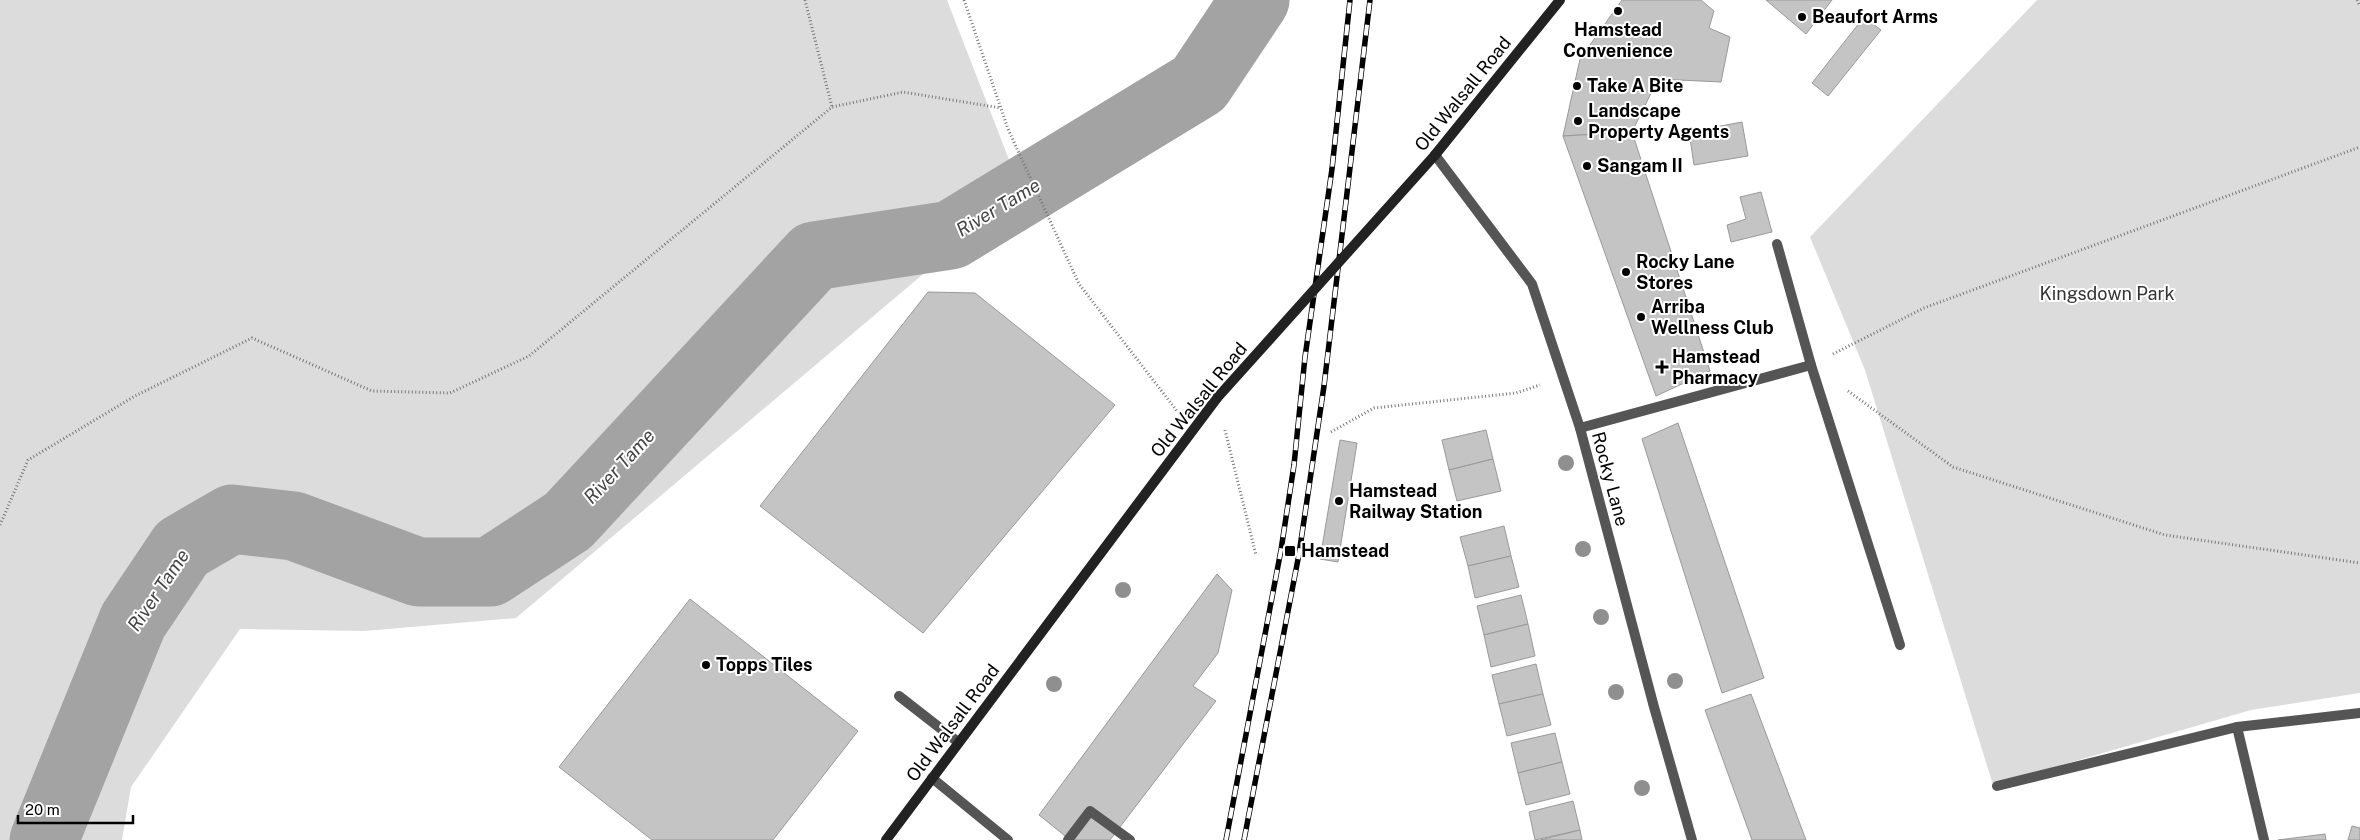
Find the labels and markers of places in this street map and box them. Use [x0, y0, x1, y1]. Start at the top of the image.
marker: Hamstead Convenience [1612, 5, 1624, 17]
place label: Beaufort Arms [1812, 6, 1938, 27]
marker: Beaufort Arms [1796, 11, 1808, 23]
place label: Hamstead Convenience [1563, 19, 1673, 61]
place label: Take A Bite [1587, 75, 1683, 96]
marker: Take A Bite [1571, 80, 1583, 92]
place label: Landscape Property Agents [1588, 100, 1729, 142]
marker: Landscape Property Agents [1572, 115, 1584, 127]
place label: Sangam II [1597, 155, 1683, 176]
marker: Sangam II [1581, 160, 1593, 172]
place label: Rocky Lane Stores [1636, 251, 1735, 293]
marker: Rocky Lane Stores [1620, 266, 1632, 278]
place label: Arriba Wellness Club [1651, 296, 1774, 338]
marker: Arriba Wellness Club [1635, 311, 1647, 323]
place label: Hamstead Pharmacy [1672, 346, 1760, 388]
marker: Hamstead Pharmacy [1656, 361, 1668, 373]
place label: Hamstead Railway Station [1349, 480, 1483, 522]
marker: Hamstead Railway Station [1333, 495, 1345, 507]
place label: Hamstead [1301, 540, 1389, 561]
marker: Hamstead [1283, 544, 1297, 558]
place label: Topps Tiles [716, 654, 812, 675]
marker: Topps Tiles [700, 659, 712, 671]

